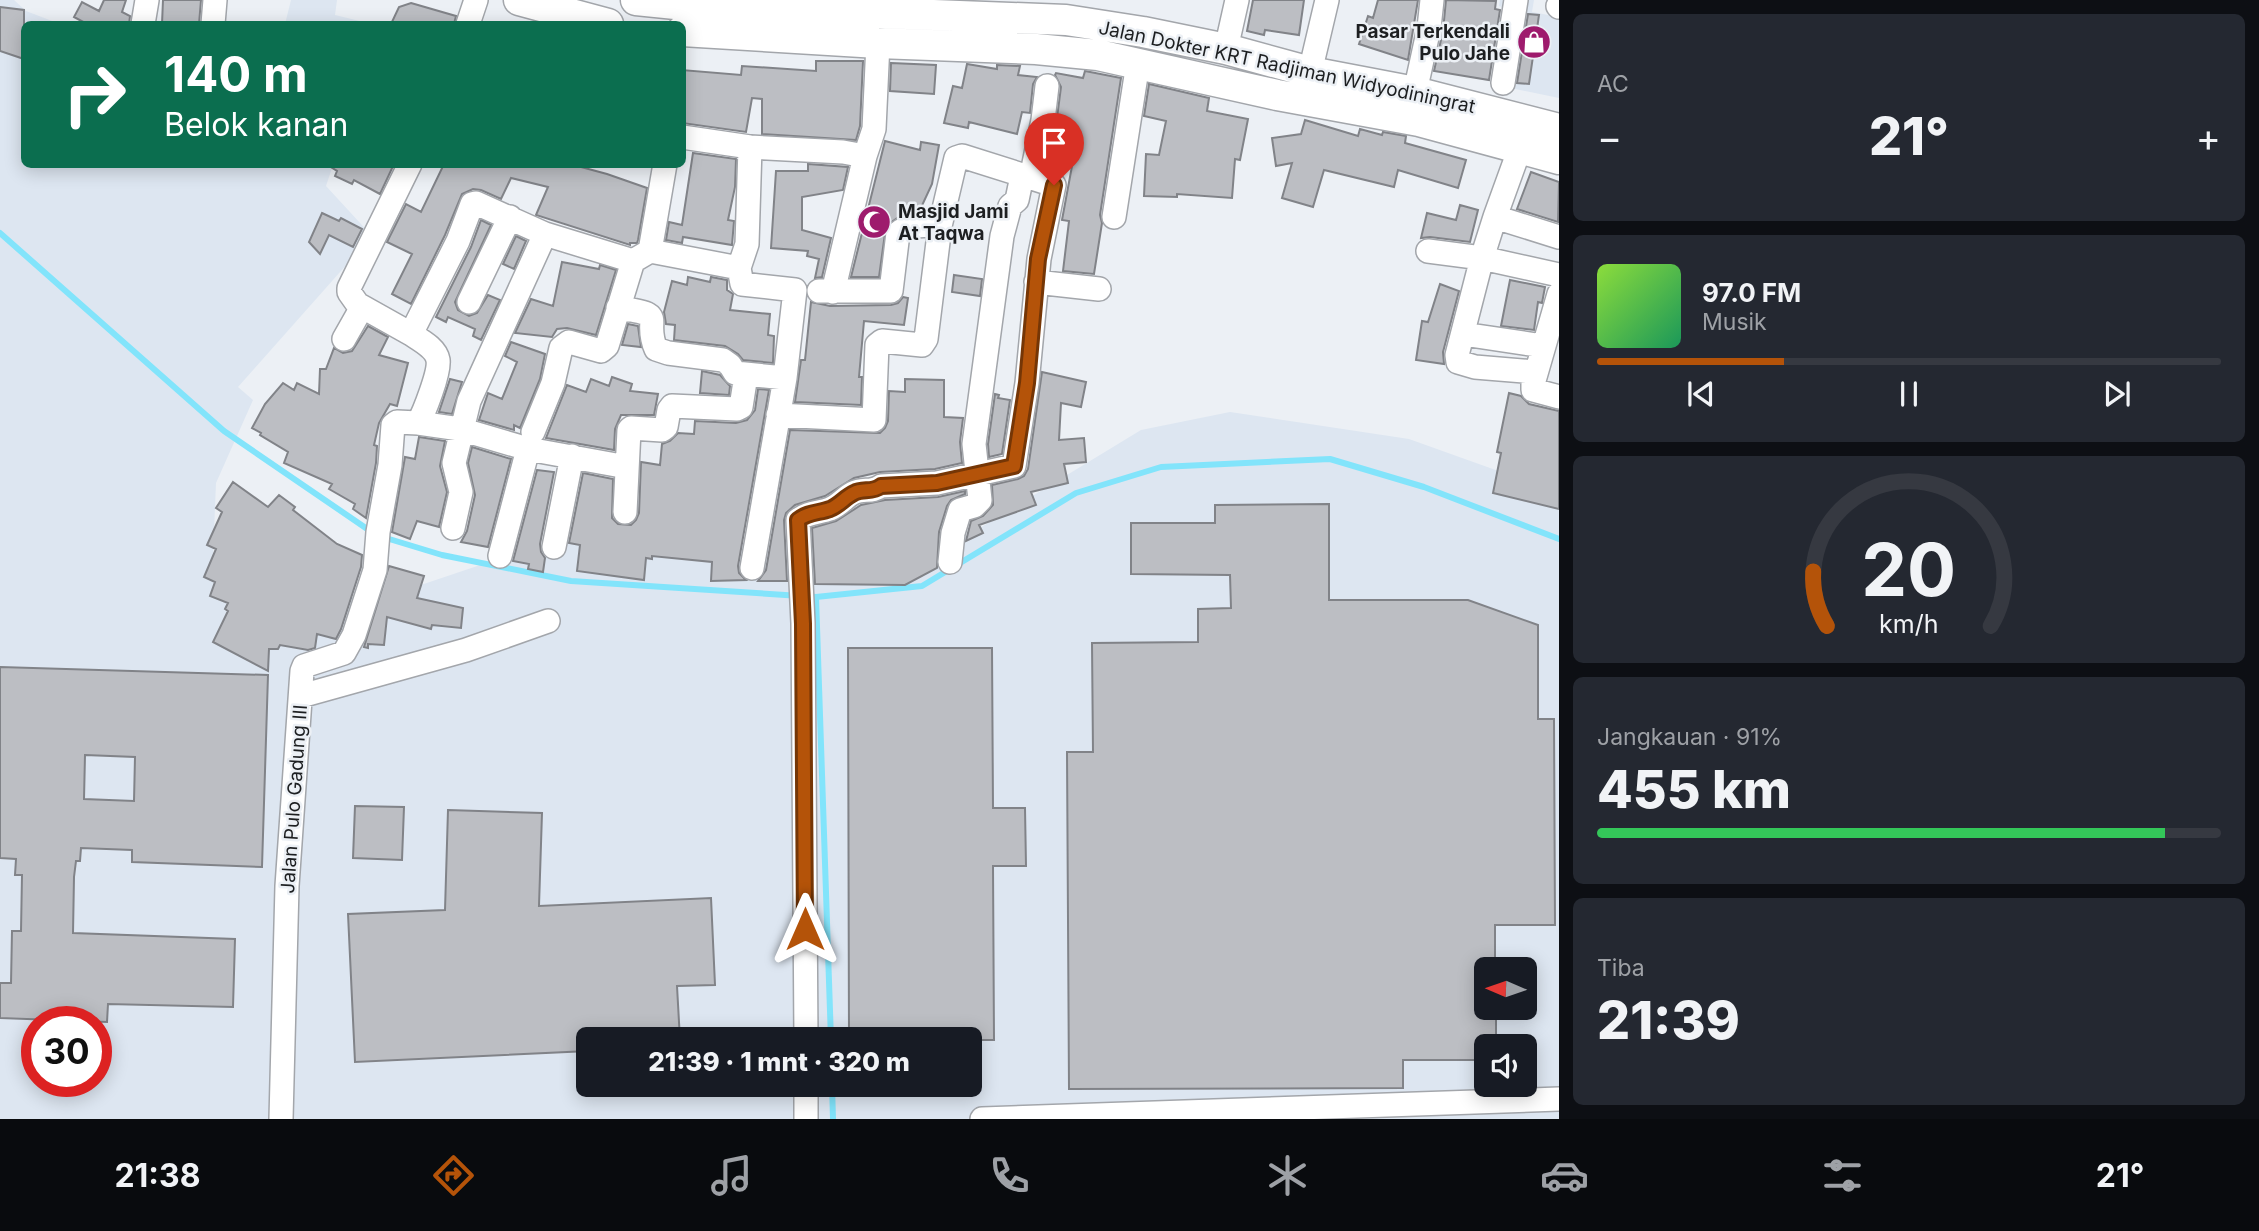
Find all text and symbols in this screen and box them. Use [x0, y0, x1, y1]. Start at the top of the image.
street label: Jalan Dokter KRT Radjiman Widyodiningrat [1097, 16, 1477, 118]
place label: Pasar Terkendali Pulo Jahe [1355, 20, 1510, 65]
shop icon: Pasar Terkendali Pulo Jahe [1515, 23, 1553, 61]
text: 140 m [164, 45, 308, 104]
icon: right [49, 49, 140, 140]
text: AC [1597, 70, 1629, 98]
text: Belok kanan [164, 105, 348, 144]
text: 21° [1869, 105, 1949, 168]
pin [1024, 113, 1084, 185]
text: − [1597, 114, 1622, 160]
text: + [2196, 114, 2221, 160]
icon: arrive [1035, 124, 1073, 162]
place label: Masjid Jami At Taqwa [898, 200, 1009, 245]
mosque icon: Masjid Jami At Taqwa [855, 203, 893, 241]
text: 97.0 FM [1702, 277, 1801, 308]
text: Musik [1702, 308, 1767, 336]
icon: previous [1682, 375, 1720, 413]
icon: pause [1890, 375, 1928, 413]
icon: next [2098, 375, 2136, 413]
text: 20 [1862, 525, 1956, 614]
text: km/h [1879, 608, 1939, 638]
street label: Jalan Pulo Gadung III [276, 704, 312, 894]
text: Jangkauan · 91% [1597, 723, 1782, 751]
text: 455 km [1597, 758, 1791, 821]
position arrow [768, 892, 842, 966]
text: Tiba [1597, 954, 1645, 982]
north arrow [1474, 957, 1536, 1020]
map controls [1474, 957, 1537, 1097]
text: 21:39 [1597, 989, 1740, 1052]
speed limit sign: 30 [21, 1006, 112, 1097]
button: sound [1474, 1034, 1537, 1097]
text: 21:39 · 1 mnt · 320 m [648, 1046, 910, 1077]
icon: directions [429, 1151, 478, 1200]
icon: music [707, 1151, 756, 1200]
icon: phone [985, 1151, 1034, 1200]
icon: climate [1263, 1151, 1312, 1200]
icon: car [1540, 1151, 1589, 1200]
icon: filters [1818, 1151, 1867, 1200]
text: 21:38 [114, 1156, 201, 1195]
text: 21° [2096, 1156, 2145, 1195]

